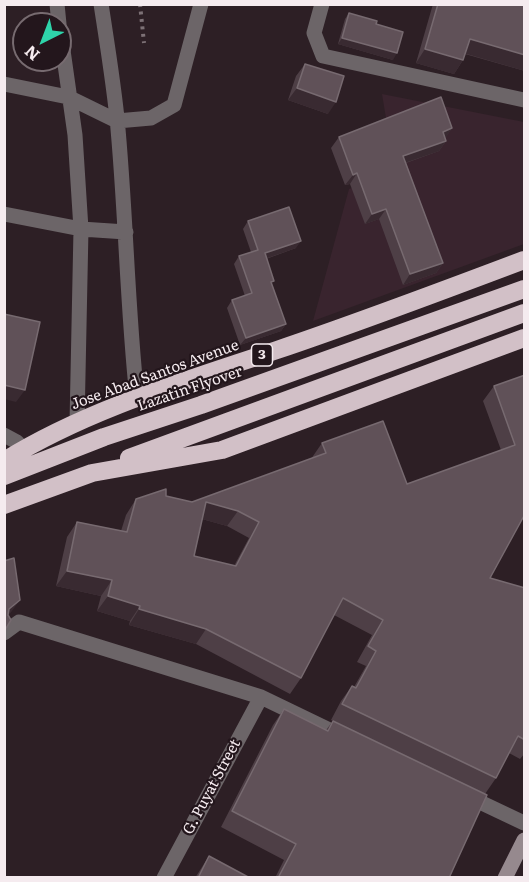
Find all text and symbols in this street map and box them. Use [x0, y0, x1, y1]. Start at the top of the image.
north arrow [12, 12, 72, 72]
text: N [18, 40, 44, 67]
street label: Jose Abad Santos Avenue [69, 336, 241, 414]
road number: 3 [252, 344, 272, 366]
street label: Lazatin Flyover [135, 363, 245, 415]
street label: G. Puyat Street [179, 736, 245, 838]

